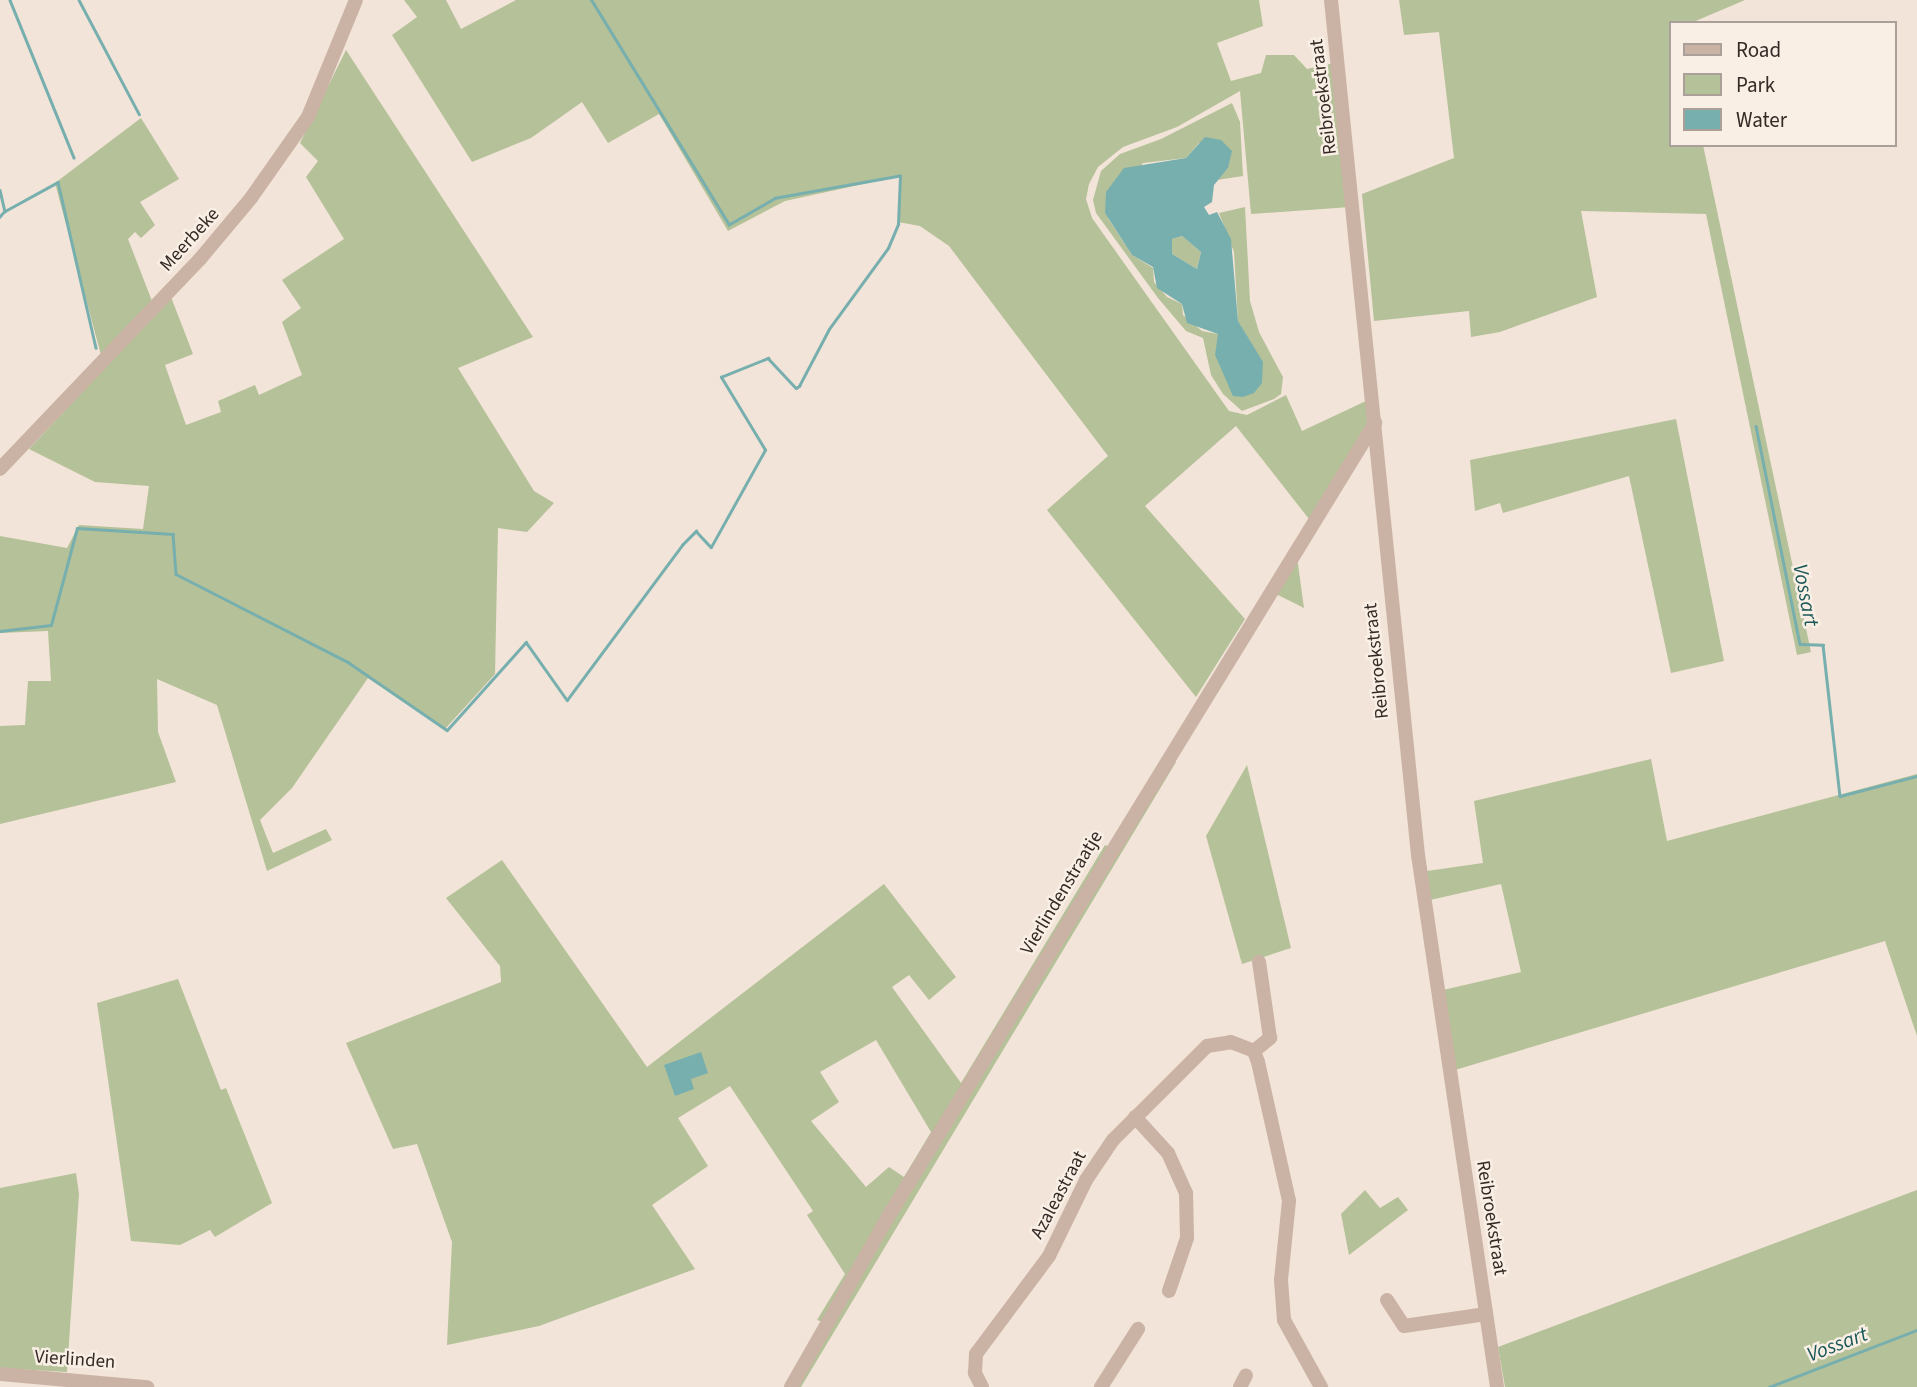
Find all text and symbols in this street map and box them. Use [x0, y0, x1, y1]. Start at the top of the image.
legend [1668, 21, 1896, 147]
text: Road [1736, 35, 1781, 65]
street label: Reibroekstraat [1306, 38, 1342, 156]
text: Park [1736, 70, 1775, 100]
text: Water [1736, 105, 1787, 135]
street label: Meerbeke [156, 204, 224, 276]
water label: Vossart [1788, 562, 1824, 628]
street label: Reibroekstraat [1360, 602, 1394, 720]
street label: Vierlindenstraatje [1016, 827, 1108, 959]
street label: Azaleastraat [1026, 1147, 1092, 1243]
street label: Reibroekstraat [1471, 1159, 1511, 1277]
water label: Vossart [1803, 1321, 1871, 1367]
street label: Vierlinden [34, 1346, 116, 1374]

